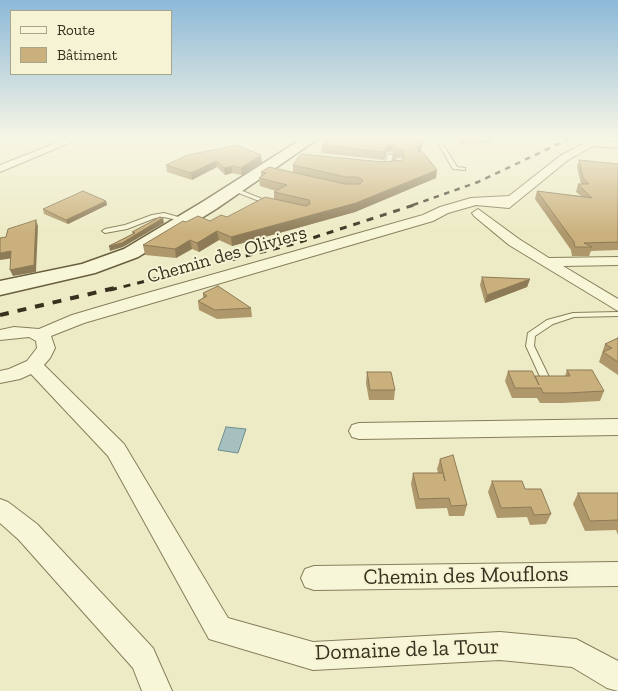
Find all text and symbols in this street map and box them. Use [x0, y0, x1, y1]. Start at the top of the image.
legend [10, 10, 172, 75]
text: Route [57, 21, 95, 39]
text: Bâtiment [57, 46, 117, 64]
street label: Chemin des Oliviers [145, 221, 309, 289]
street label: Chemin des Mouflons [363, 561, 569, 591]
street label: Domaine de la Tour [314, 634, 500, 666]

